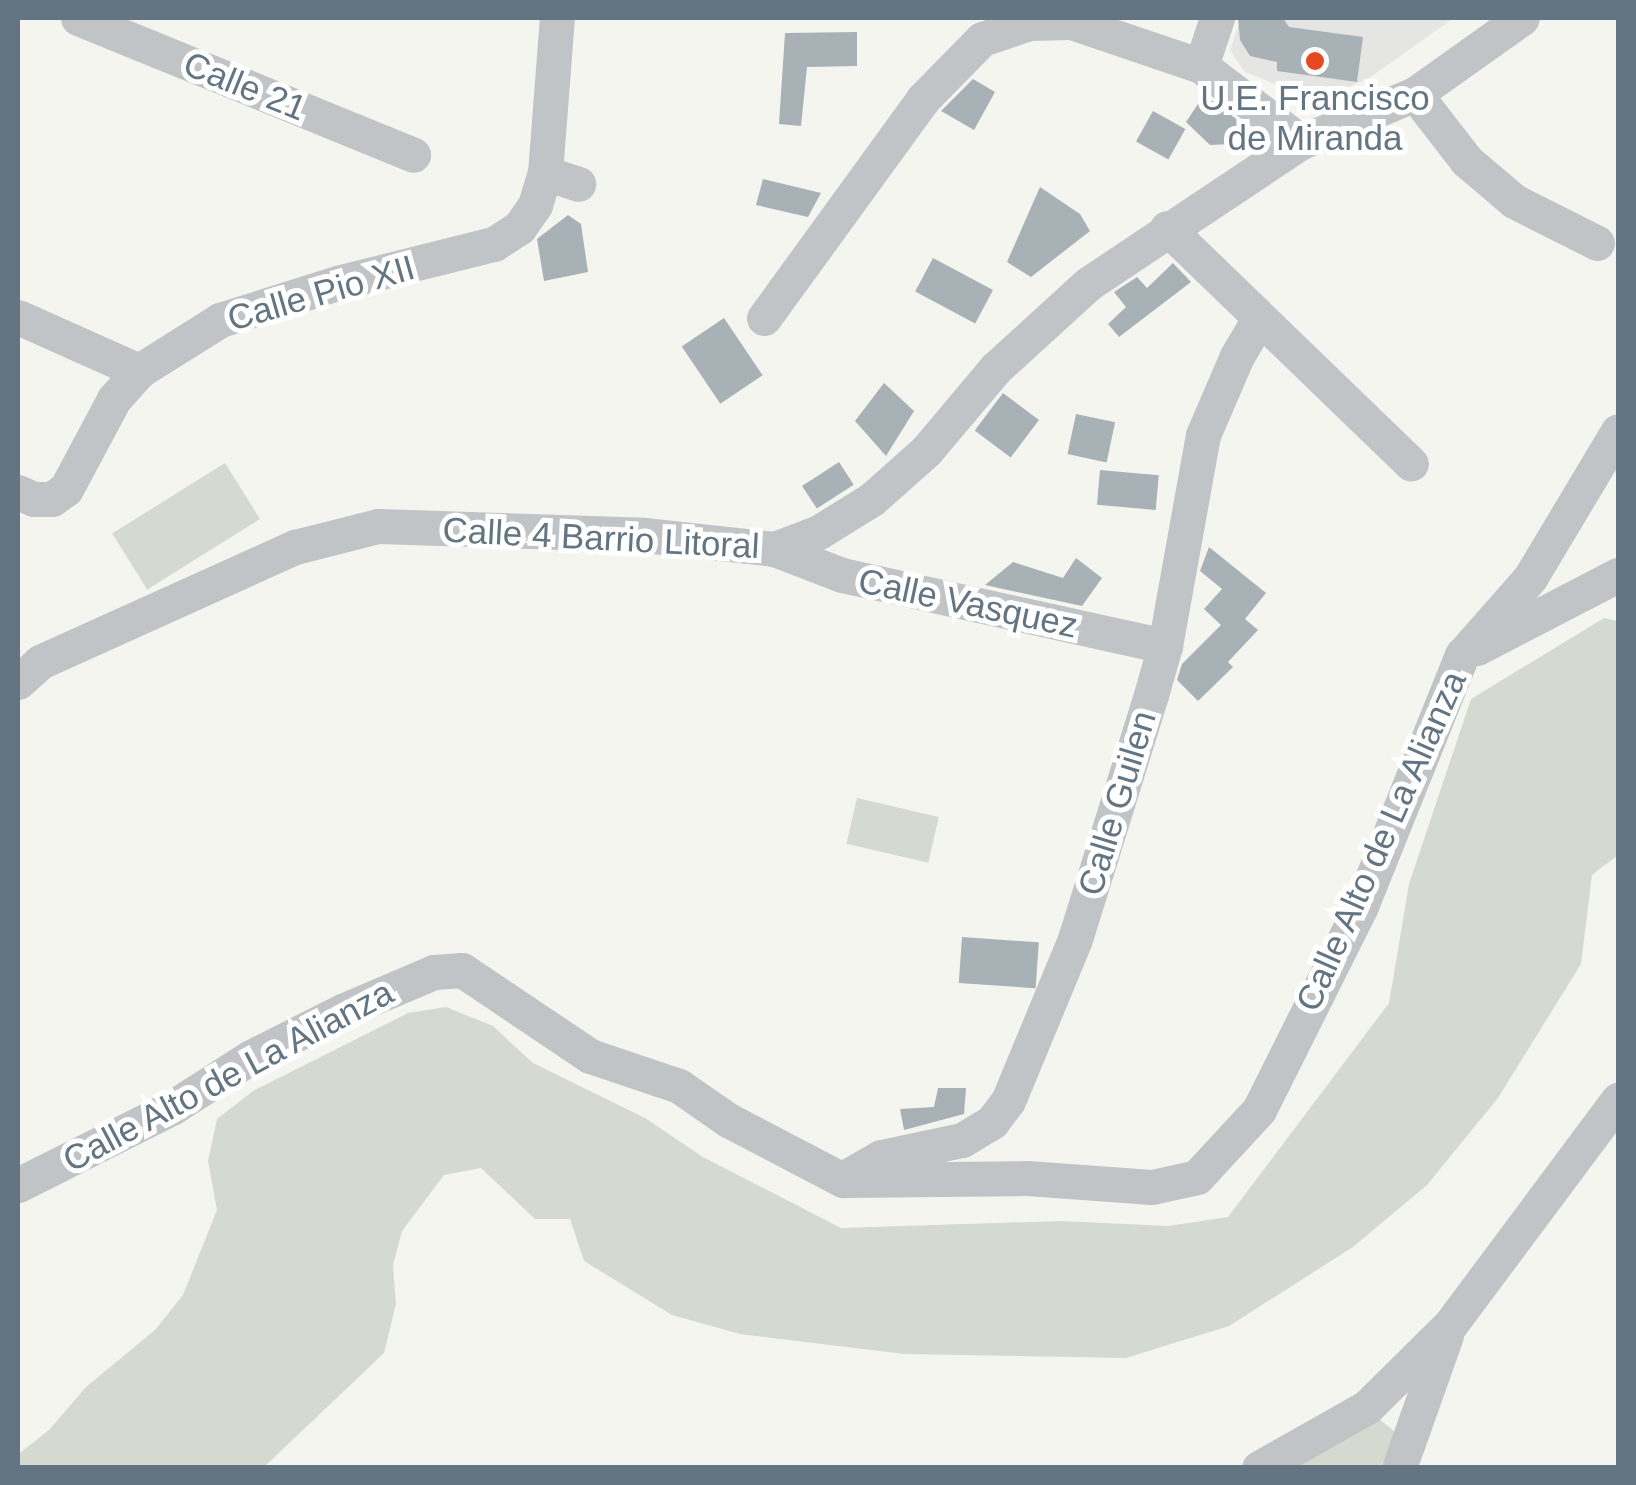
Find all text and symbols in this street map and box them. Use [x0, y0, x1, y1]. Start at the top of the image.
street label: Calle 21 [178, 42, 312, 130]
marker: U.E. Francisco de Miranda [1304, 50, 1326, 72]
place label: U.E. Francisco de Miranda [1200, 77, 1430, 159]
street label: Calle Pio XII [223, 246, 419, 340]
street label: Calle 4 Barrio Litoral [442, 509, 760, 567]
street label: Calle Vasquez [855, 559, 1081, 647]
street label: Calle Alto de La Alianza [1286, 663, 1476, 1019]
street label: Calle Guilen [1069, 706, 1165, 900]
street label: Calle Alto de La Alianza [54, 970, 402, 1182]

